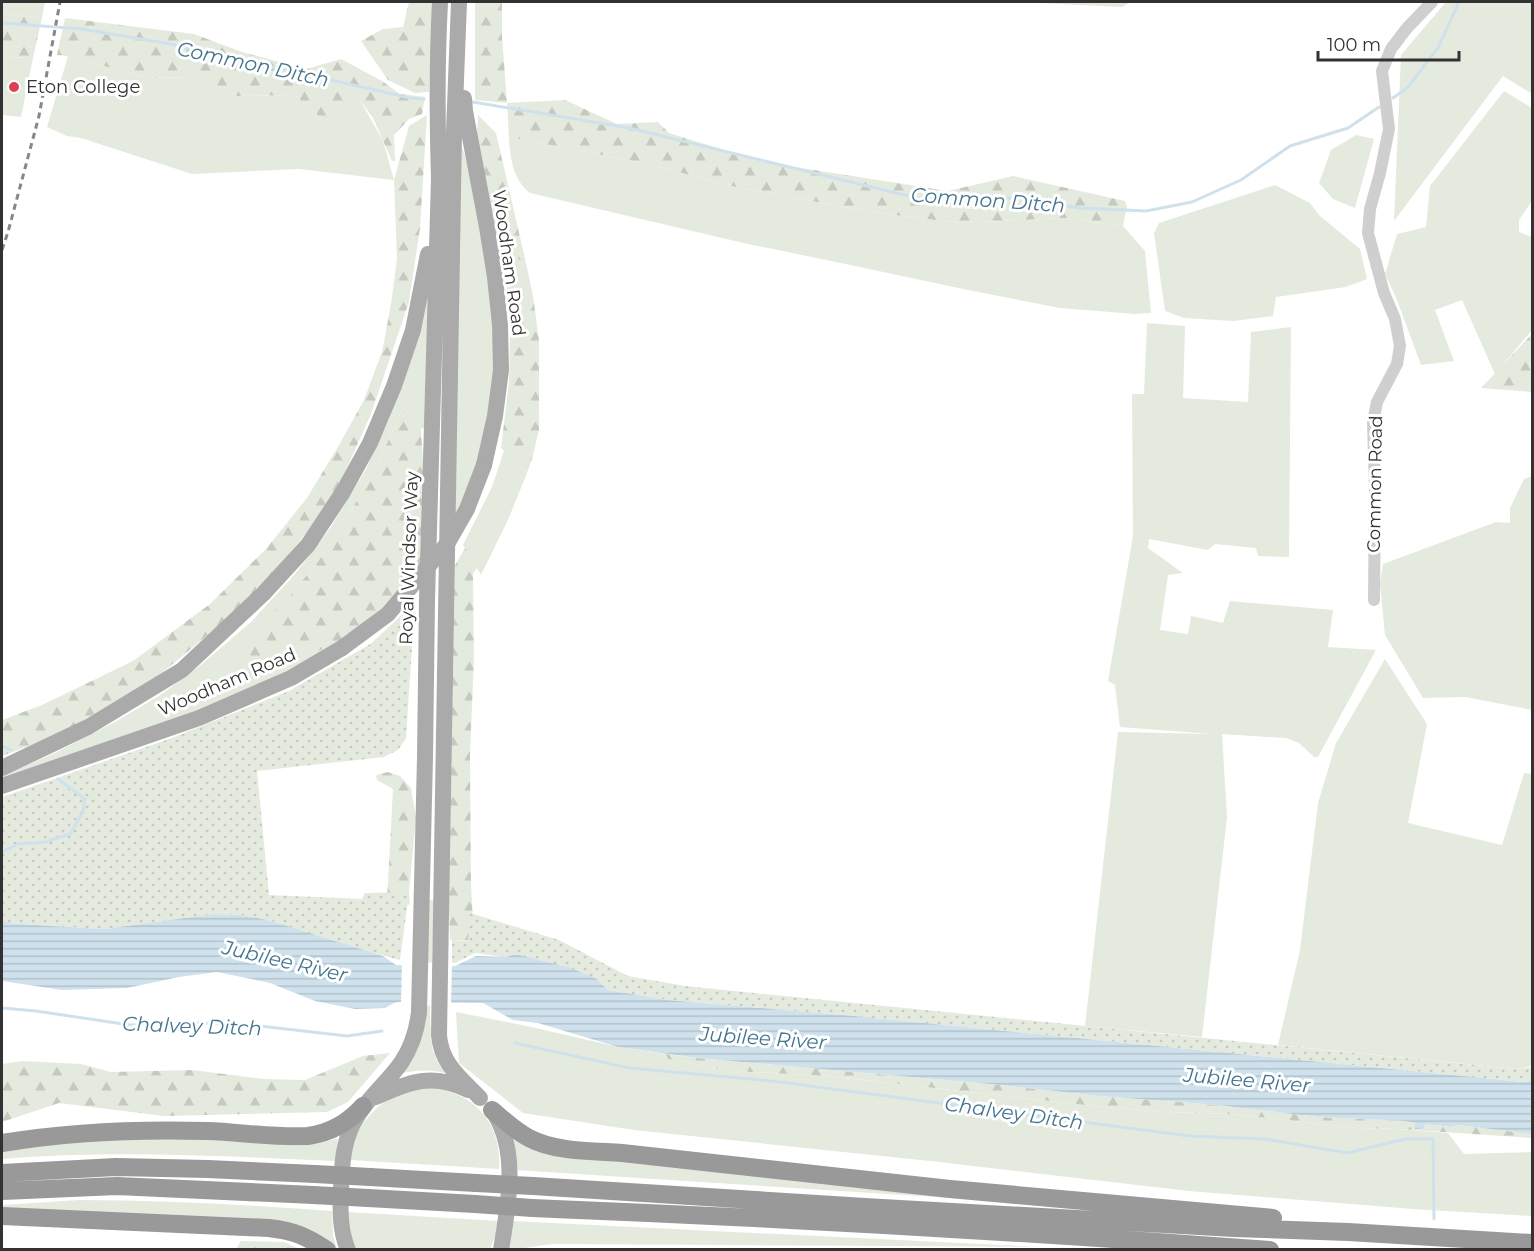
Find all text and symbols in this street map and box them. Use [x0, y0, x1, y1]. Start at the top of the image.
scale bar [1318, 24, 1459, 62]
text: 100 m [1327, 34, 1381, 56]
water label: Common Ditch [175, 36, 331, 92]
place label: Eton College [26, 76, 140, 98]
marker: Eton College [7, 80, 21, 94]
water label: Common Ditch [910, 183, 1066, 217]
street label: Woodham Road [488, 188, 530, 338]
street label: Common Road [1363, 415, 1387, 553]
street label: Royal Windsor Way [395, 471, 423, 645]
street label: Woodham Road [155, 643, 299, 721]
water label: Jubilee River [219, 935, 351, 987]
water label: Chalvey Ditch [122, 1012, 262, 1040]
water label: Jubilee River [698, 1022, 828, 1054]
water label: Jubilee River [1181, 1062, 1312, 1098]
water label: Chalvey Ditch [943, 1091, 1085, 1135]

